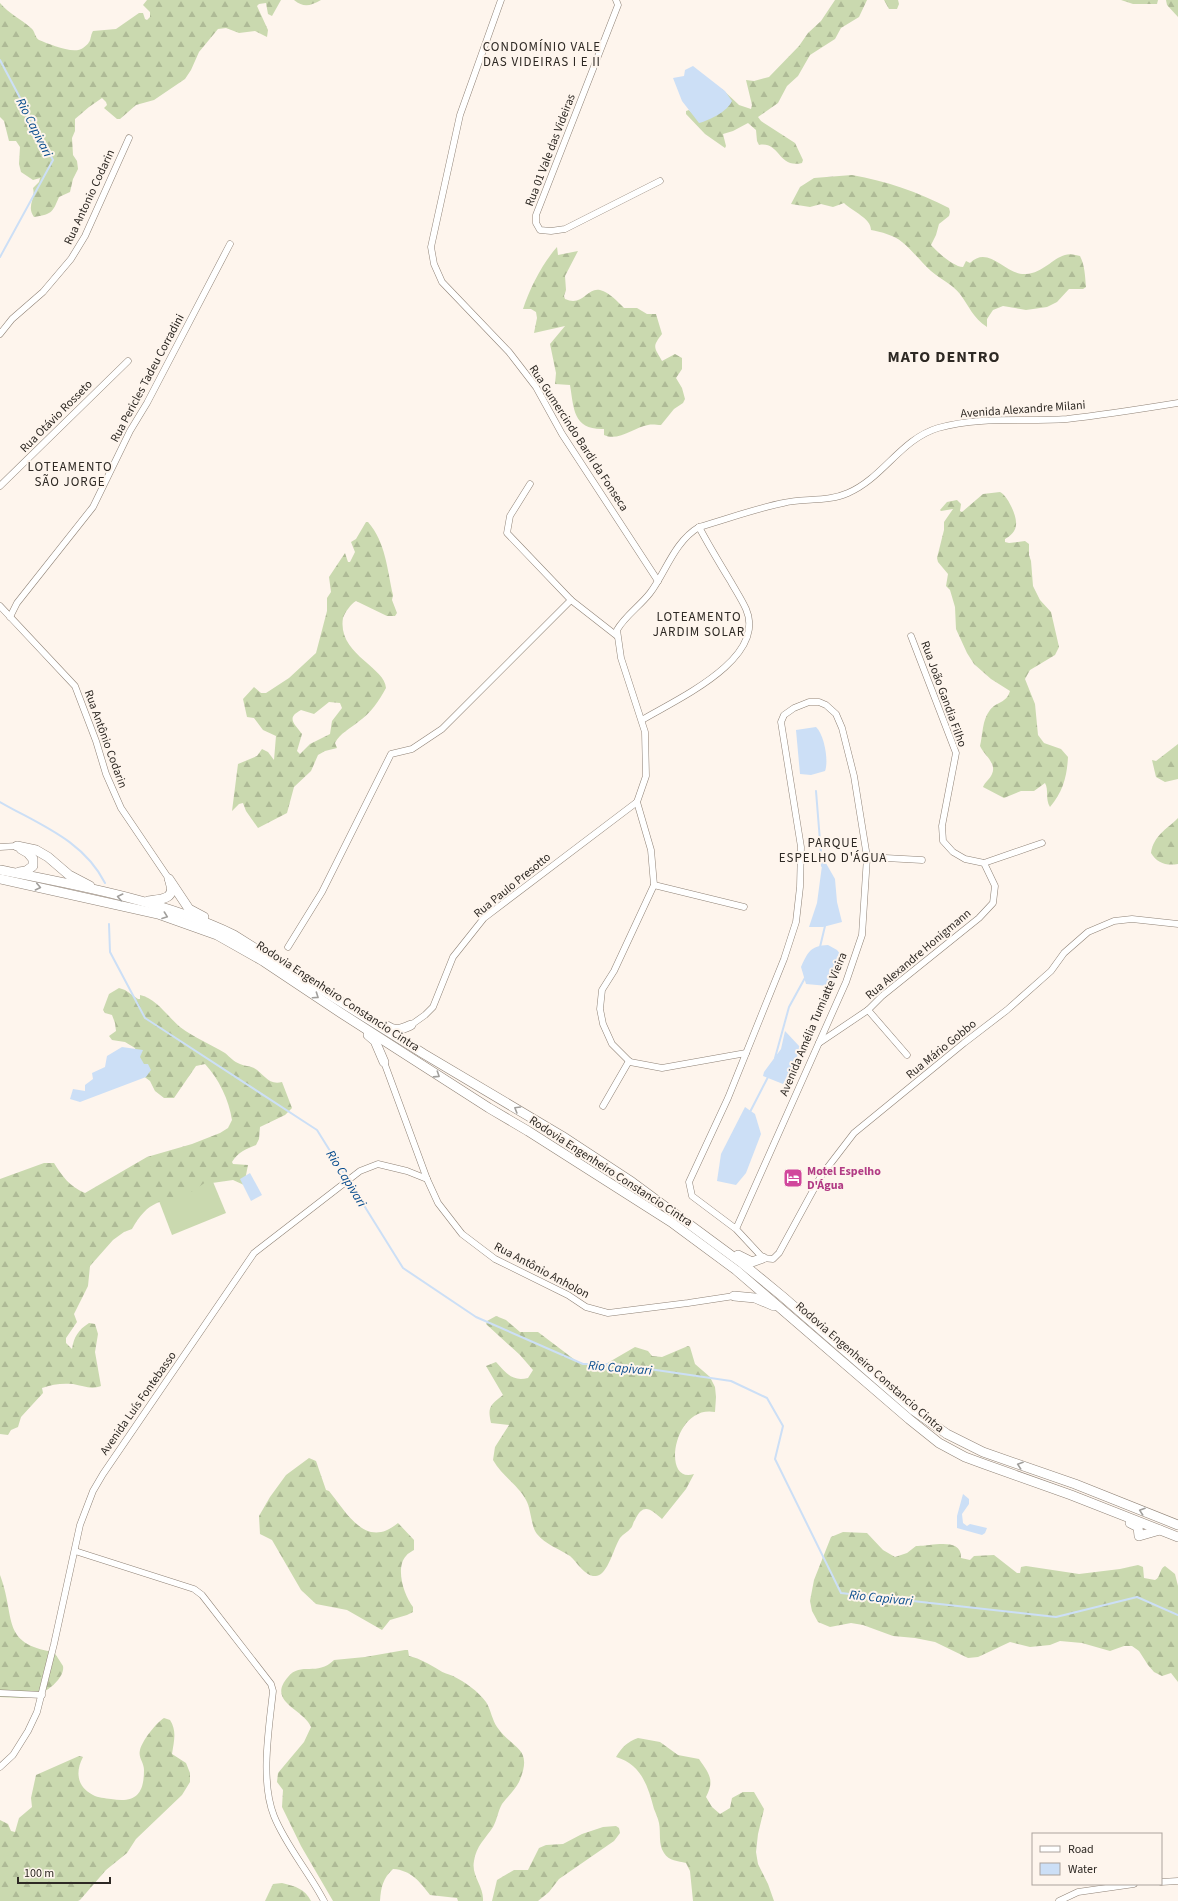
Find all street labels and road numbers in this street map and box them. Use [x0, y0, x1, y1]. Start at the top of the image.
street label: Rua 01 Vale das Videiras [521, 91, 580, 209]
street label: Rua Antonio Codarin [60, 147, 119, 248]
street label: Rua Pericles Tadeu Corradini [106, 311, 189, 445]
street label: Rua Gumercindo Bardi da Fonseca [525, 362, 632, 515]
street label: Rua Otávio Rosseto [16, 376, 97, 457]
street label: Avenida Alexandre Milani [960, 397, 1086, 422]
street label: Rua João Gandia Filho [916, 639, 971, 750]
street label: Rua Antônio Codarin [80, 688, 131, 791]
street label: Rua Paulo Presotto [470, 849, 555, 922]
street label: Rua Alexandre Honigmann [862, 905, 975, 1004]
street label: Rodovia Engenheiro Constancio Cintra [253, 937, 423, 1056]
street label: Avenida Amélia Tumiatte Vieira [775, 950, 851, 1099]
street label: Rua Mário Gobbo [902, 1016, 980, 1083]
street label: Rodovia Engenheiro Constancio Cintra [526, 1112, 696, 1231]
street label: Rua Antônio Anholon [491, 1238, 593, 1303]
street label: Rodovia Engenheiro Constancio Cintra [792, 1298, 948, 1437]
street label: Avenida Luís Fontebasso [96, 1348, 181, 1459]

